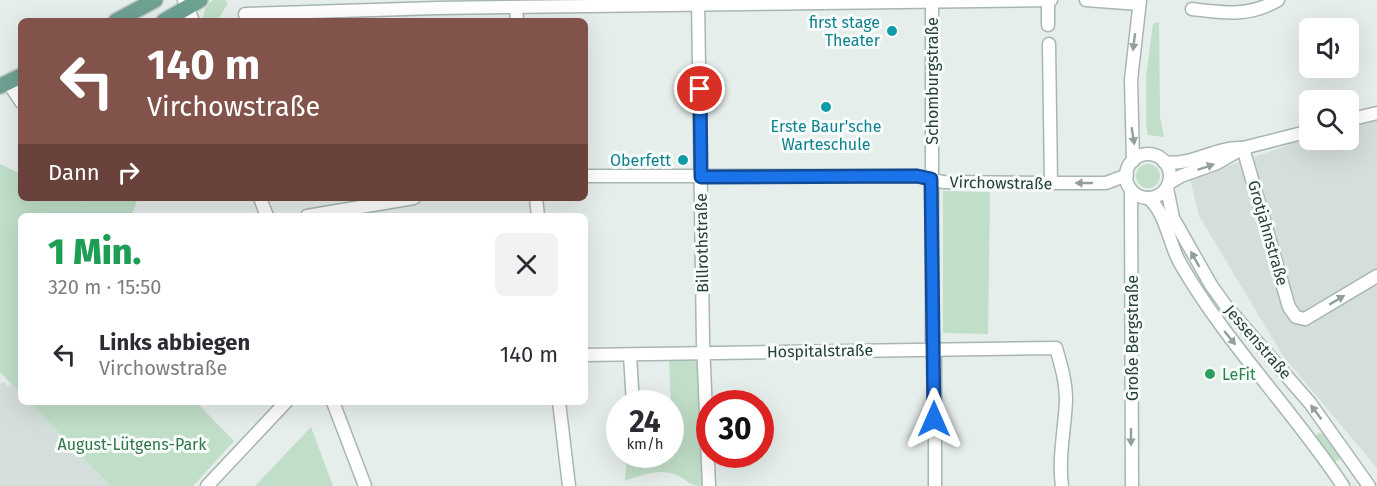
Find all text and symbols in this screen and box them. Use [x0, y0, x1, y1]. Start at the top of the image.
place label: first stage Theater [809, 13, 881, 50]
street label: Schomburgstraße [923, 17, 942, 145]
map controls [1299, 18, 1359, 150]
button: sound [1299, 18, 1359, 78]
marker: first stage Theater [885, 24, 899, 38]
one-way arrow [1129, 32, 1138, 51]
text: 140 m [147, 40, 260, 90]
icon: left [48, 42, 126, 120]
pin [674, 63, 725, 114]
icon: arrive [683, 72, 716, 105]
button: search [1299, 90, 1359, 150]
text: Virchowstraße [147, 91, 320, 123]
marker: Erste Baur'sche Warteschule [819, 100, 833, 114]
place label: Erste Baur'sche Warteschule [771, 117, 881, 154]
one-way arrow [1128, 126, 1137, 145]
place label: Oberfett [610, 151, 671, 170]
marker: Oberfett [676, 153, 690, 167]
icon: right [112, 156, 145, 189]
text: Dann [48, 159, 100, 186]
one-way arrow [1197, 161, 1215, 171]
street label: Virchowstraße [949, 173, 1053, 193]
one-way arrow [1074, 178, 1093, 188]
street label: Grotjahnstraße [1244, 178, 1292, 288]
street label: Billrothstraße [692, 193, 712, 293]
text: 1 Min. [48, 230, 141, 274]
button: close [495, 233, 558, 296]
one-way arrow [1190, 250, 1200, 267]
text: 320 m · 15:50 [48, 275, 161, 299]
street label: Große Bergstraße [1123, 275, 1142, 401]
one-way arrow [1329, 295, 1345, 306]
street label: Jessenstraße [1221, 301, 1295, 383]
text: Links abbiegen [99, 329, 250, 356]
one-way arrow [1224, 330, 1237, 346]
icon: left [48, 338, 81, 371]
text: 140 m [500, 341, 558, 368]
street label: Hospitalstraße [767, 341, 873, 361]
text: Virchowstraße [99, 356, 227, 380]
place label: LeFit [1222, 365, 1256, 384]
marker: LeFit [1203, 367, 1217, 381]
position arrow [902, 387, 966, 451]
speed limit sign: 30 [696, 390, 774, 468]
text: 24 [629, 404, 661, 440]
one-way arrow [1310, 404, 1322, 420]
one-way arrow [1126, 427, 1136, 446]
park label: August-Lütgens-Park [58, 435, 207, 454]
text: km/h [626, 435, 664, 453]

